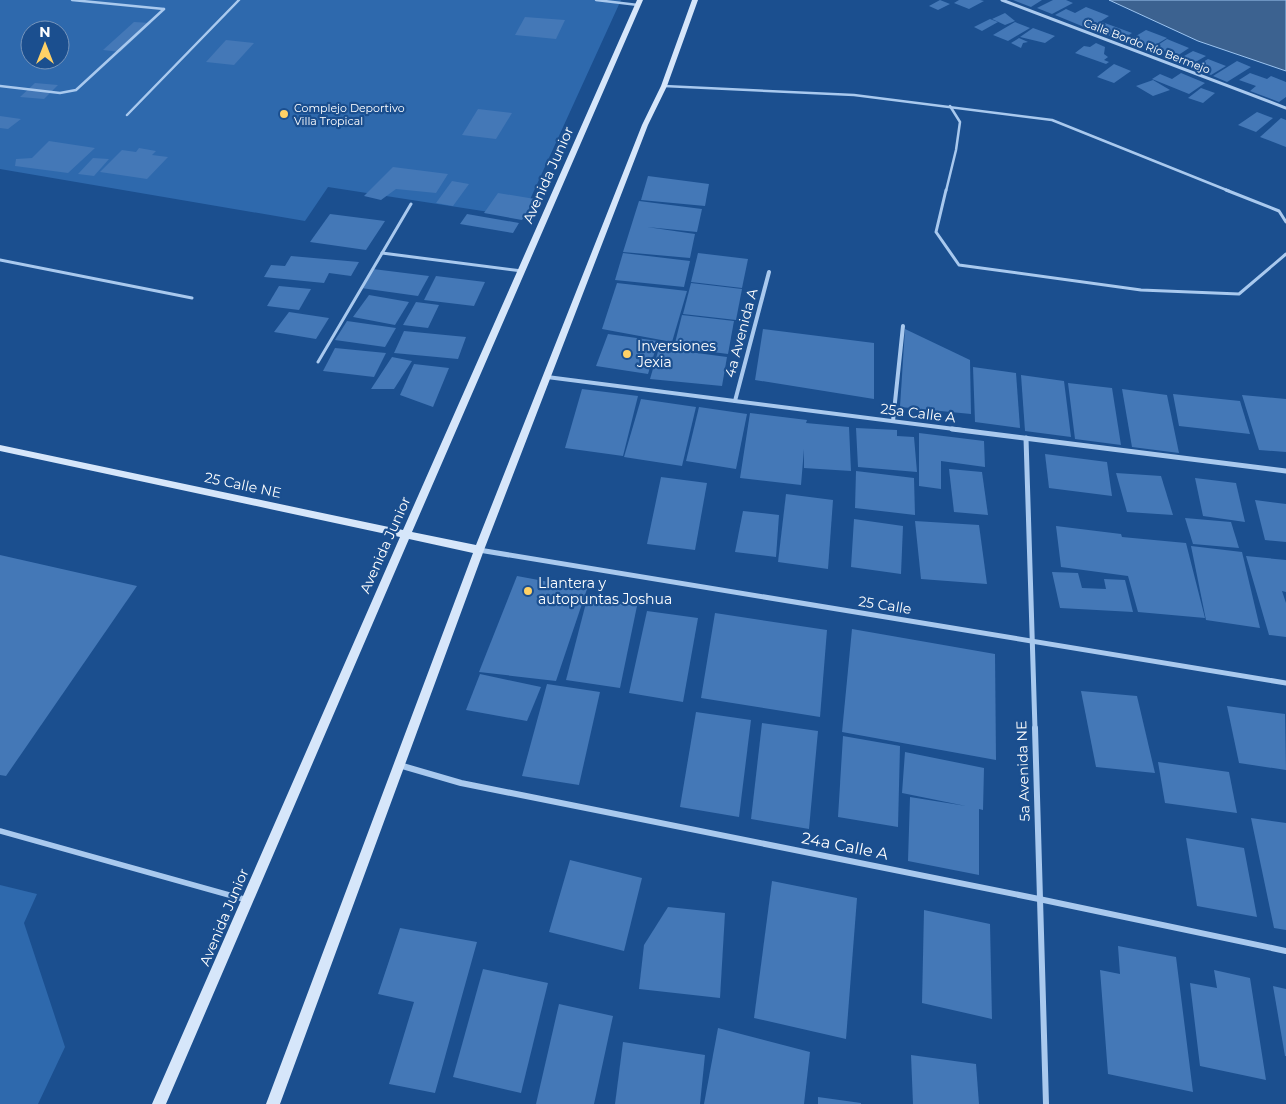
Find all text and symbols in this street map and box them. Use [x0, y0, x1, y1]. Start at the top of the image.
street label: Calle Bordo Río Bermejo [1082, 15, 1212, 77]
north arrow [20, 20, 70, 70]
text: N [39, 23, 51, 41]
place label: Complejo Deportivo Villa Tropical [294, 101, 405, 128]
marker: Complejo Deportivo Villa Tropical [278, 108, 290, 120]
street label: Avenida Junior [519, 123, 578, 226]
street label: 4a Avenida A [720, 285, 762, 380]
place label: Inversiones Jexia [636, 337, 716, 371]
marker: Inversiones Jexia [621, 348, 633, 360]
street label: 25a Calle A [879, 399, 958, 427]
street label: 25 Calle NE [203, 468, 283, 502]
street label: Avenida Junior [356, 493, 415, 596]
place label: Llantera y autopuntas Joshua [538, 574, 672, 608]
marker: Llantera y autopuntas Joshua [522, 585, 534, 597]
street label: 25 Calle [857, 592, 913, 618]
street label: 5a Avenida NE [1012, 720, 1034, 822]
street label: 24a Calle A [800, 828, 891, 864]
street label: Avenida Junior [195, 865, 253, 968]

